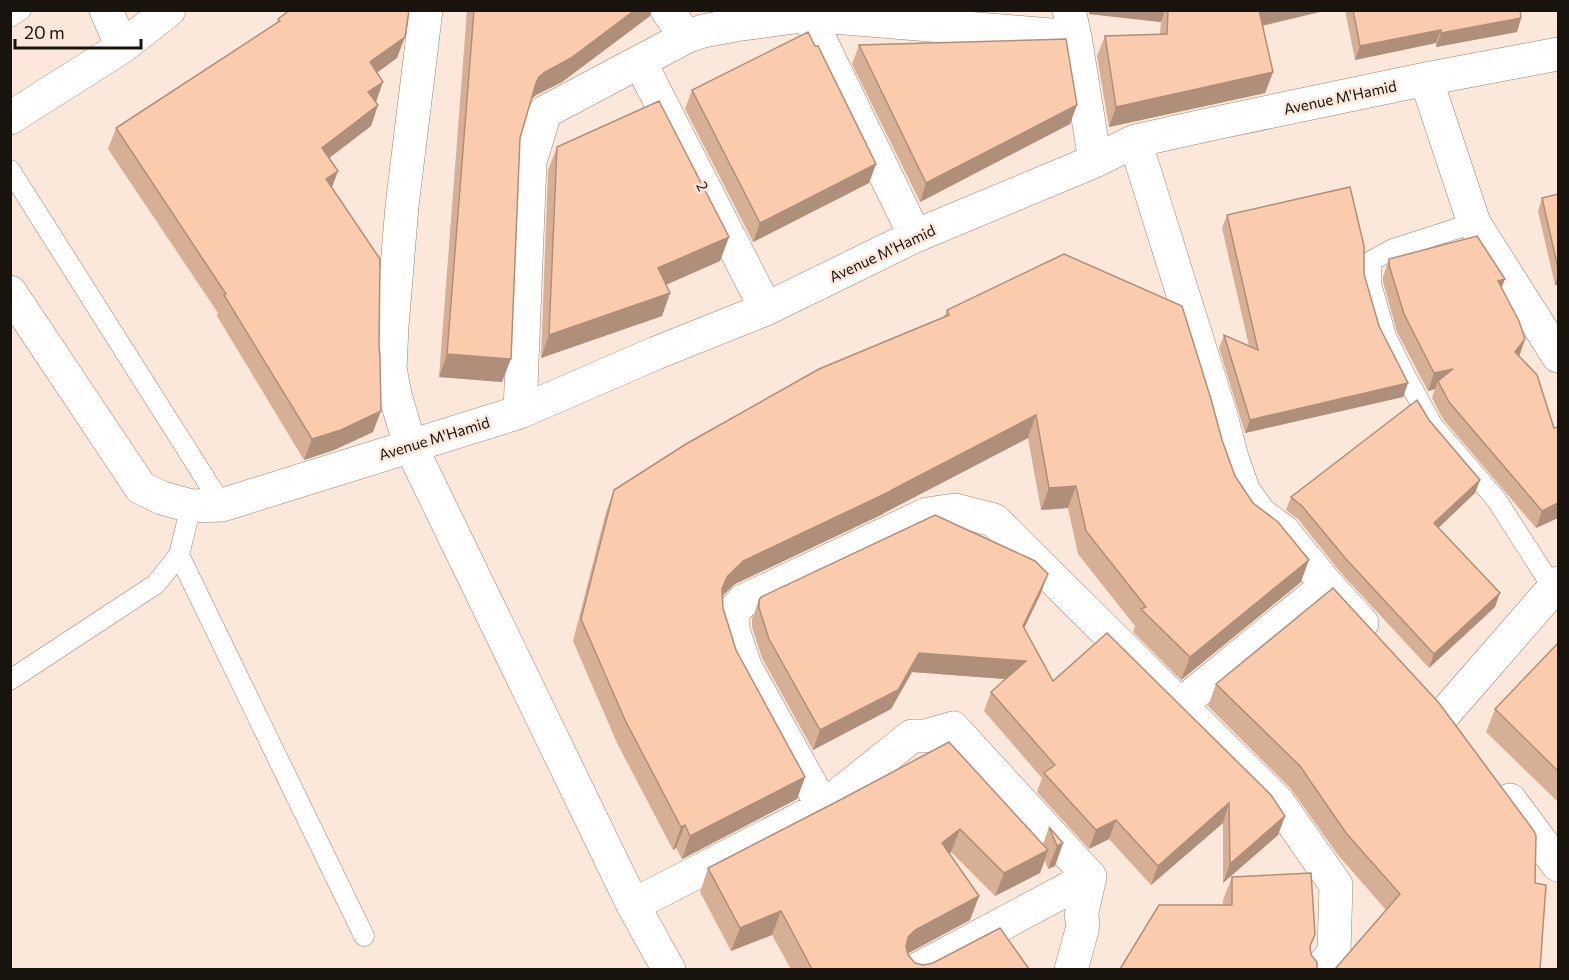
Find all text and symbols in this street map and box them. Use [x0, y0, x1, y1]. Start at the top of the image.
scale bar [15, 12, 141, 50]
text: 20 m [24, 21, 65, 43]
street label: Avenue M'Hamid [1282, 76, 1398, 118]
street label: 2 [693, 178, 713, 194]
street label: Avenue M'Hamid [826, 221, 938, 285]
street label: Avenue M'Hamid [376, 413, 492, 463]

